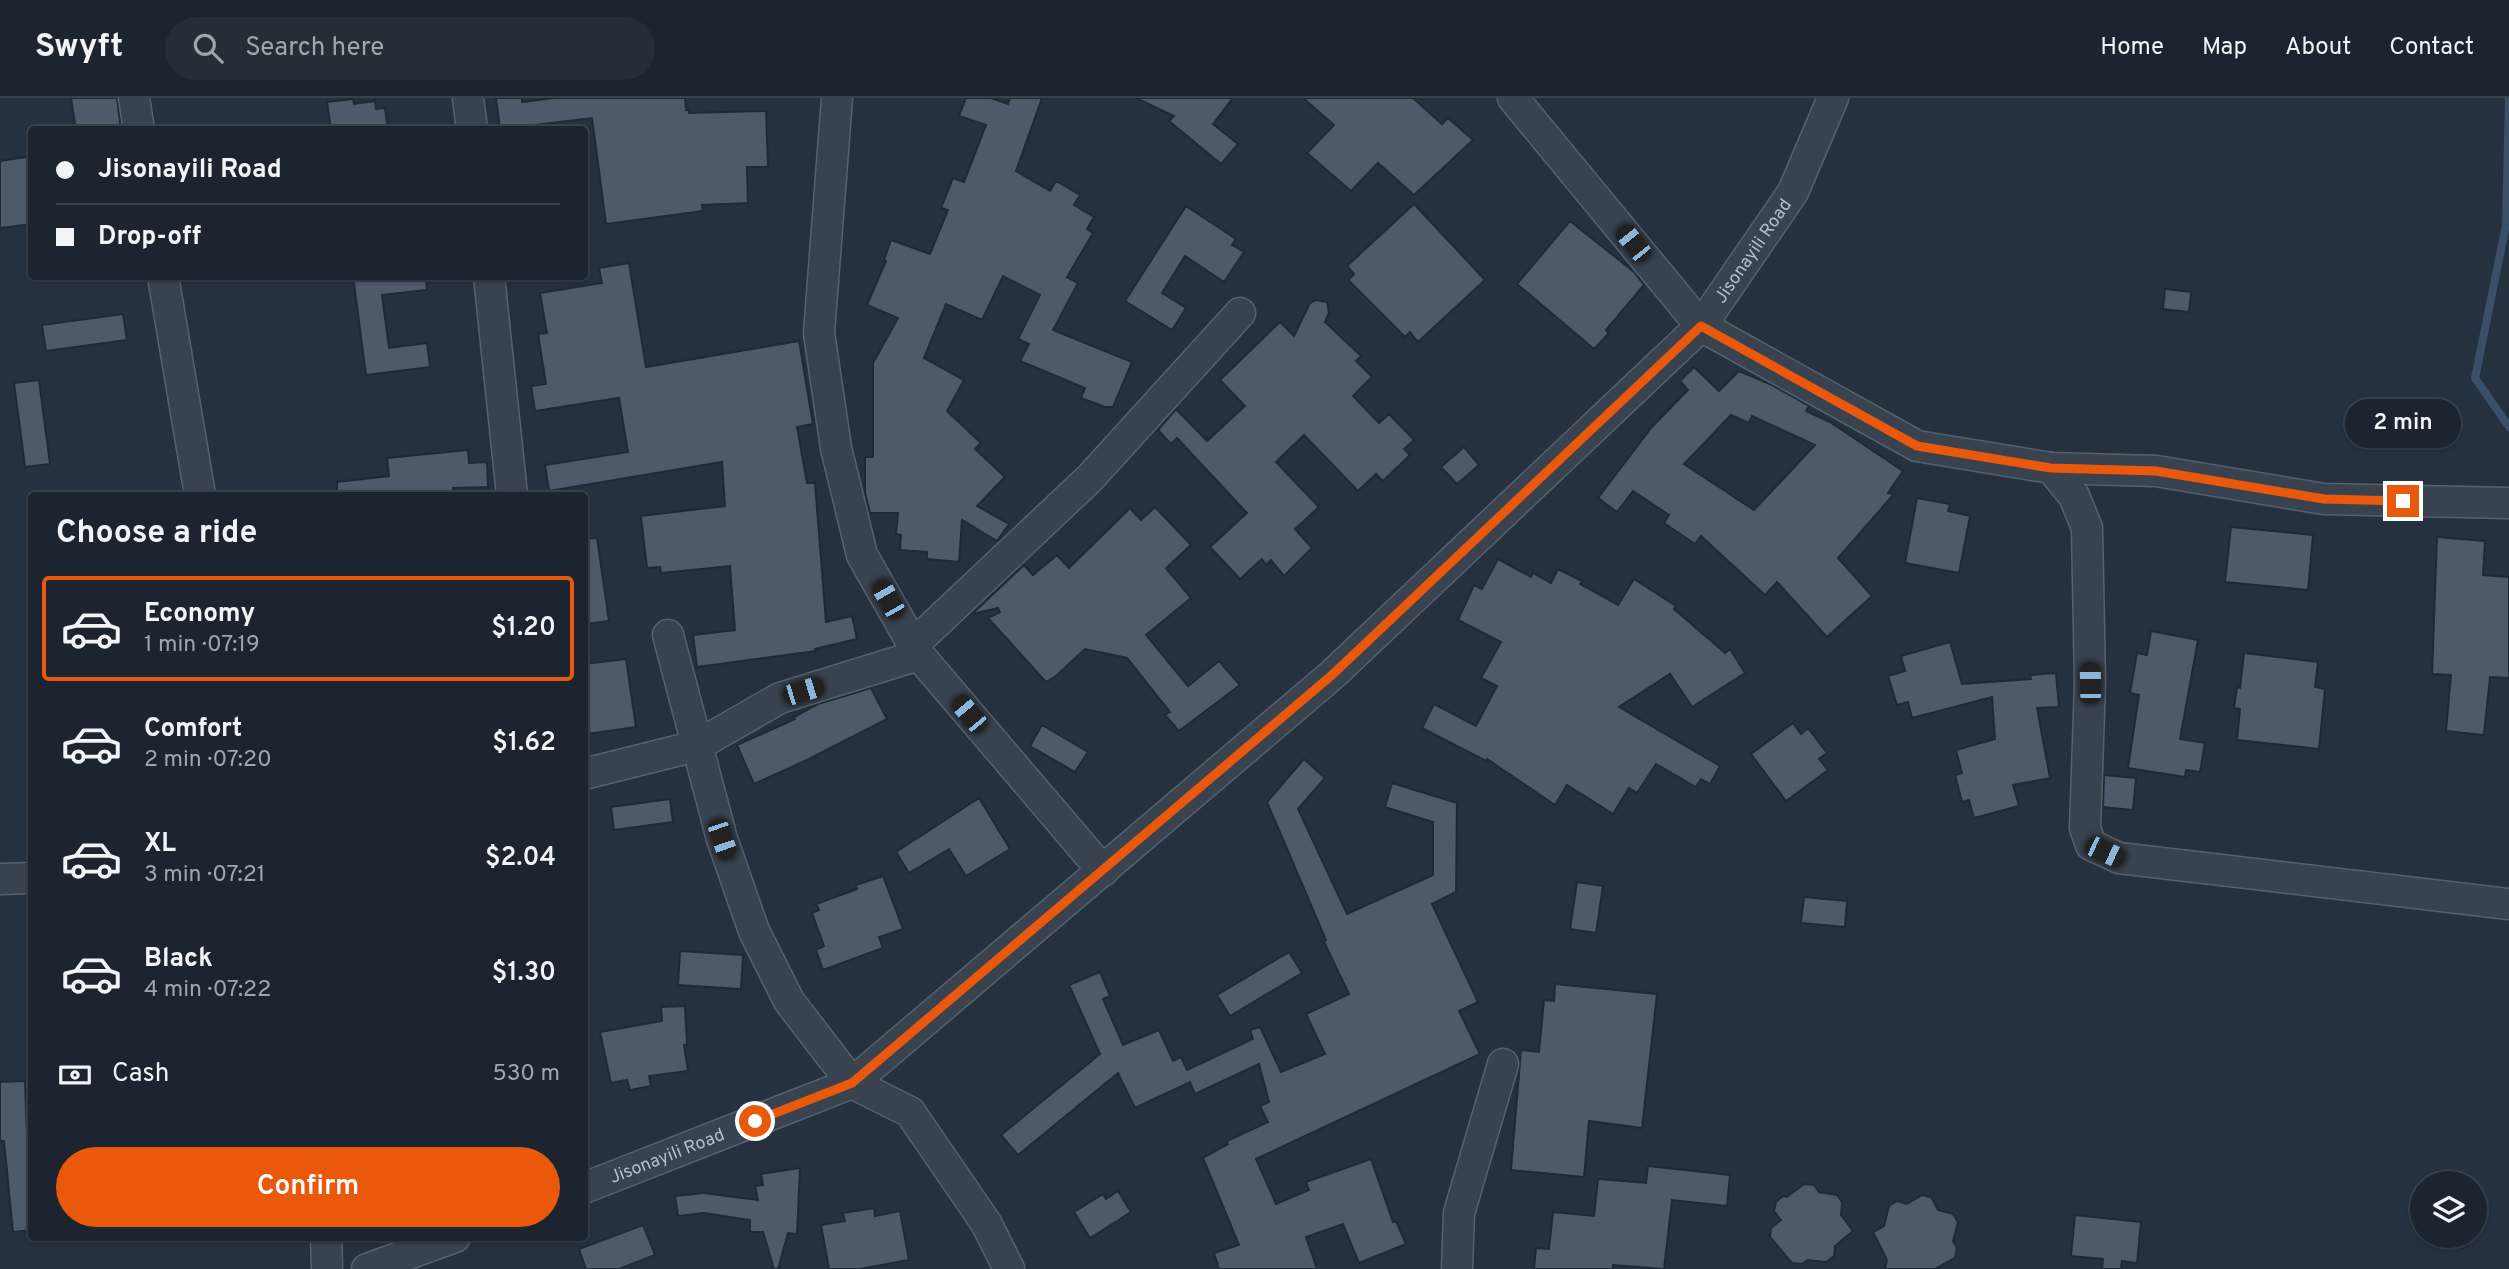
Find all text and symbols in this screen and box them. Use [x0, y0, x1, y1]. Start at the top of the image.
search box [165, 17, 655, 80]
text: Swyft [35, 27, 123, 69]
icon: search [189, 29, 227, 67]
text: Search here [245, 32, 384, 65]
text: Home [2100, 33, 2164, 63]
text: Map [2202, 33, 2247, 63]
text: About [2285, 33, 2351, 63]
text: Contact [2389, 33, 2474, 63]
text: Jisonayili Road [98, 154, 282, 187]
street label: Jisonayili Road [1710, 195, 1798, 308]
car [1612, 220, 1655, 266]
text: Drop-off [98, 221, 201, 254]
callout: 2 min [2345, 400, 2461, 448]
text: 2 min [2373, 409, 2433, 438]
route end [2387, 485, 2419, 517]
text: Choose a ride [56, 514, 257, 554]
car [869, 576, 908, 622]
icon: car [60, 597, 123, 660]
text: Economy [144, 598, 255, 631]
text: $1.20 [491, 612, 556, 645]
text: 1 min · 07:19 [144, 631, 260, 660]
car [2080, 662, 2101, 704]
car [780, 675, 827, 707]
car [948, 691, 991, 737]
icon: car [60, 712, 123, 775]
text: Comfort [144, 713, 242, 746]
text: $1.62 [492, 727, 556, 760]
text: 2 min · 07:20 [144, 746, 272, 775]
car [706, 816, 739, 862]
icon: car [60, 827, 123, 890]
text: XL [144, 828, 176, 861]
car [2082, 834, 2129, 870]
text: $2.04 [485, 842, 556, 875]
text: 3 min · 07:21 [144, 861, 265, 890]
icon: car [60, 942, 123, 1005]
text: Black [144, 943, 213, 976]
text: $1.30 [492, 957, 556, 990]
text: 4 min · 07:22 [144, 976, 271, 1005]
icon: cash [56, 1056, 94, 1094]
text: Cash [112, 1058, 169, 1091]
text: 530 m [492, 1060, 560, 1089]
route start [739, 1105, 771, 1137]
street label: Jisonayili Road [607, 1124, 728, 1190]
button: Confirm [56, 1147, 560, 1227]
map controls [2410, 1171, 2487, 1248]
button: layers [2410, 1171, 2487, 1248]

